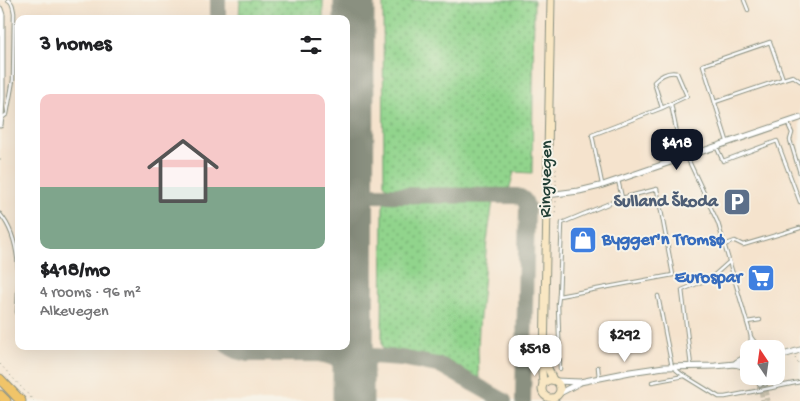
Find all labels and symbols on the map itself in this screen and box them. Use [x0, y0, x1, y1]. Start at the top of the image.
pin: $418 [647, 128, 707, 171]
street label: Ringvegen [536, 140, 558, 218]
parking icon: Sulland Škoda [722, 187, 752, 217]
place label: Sulland Škoda [614, 191, 719, 213]
shop icon: Bygger'n Tromsø [568, 225, 598, 255]
place label: Bygger'n Tromsø [601, 230, 726, 251]
supermarket icon: Eurospar [746, 263, 776, 293]
place label: Eurospar [675, 268, 745, 289]
pin: $292 [595, 320, 655, 363]
pin: $518 [505, 334, 565, 377]
north arrow [740, 340, 785, 385]

